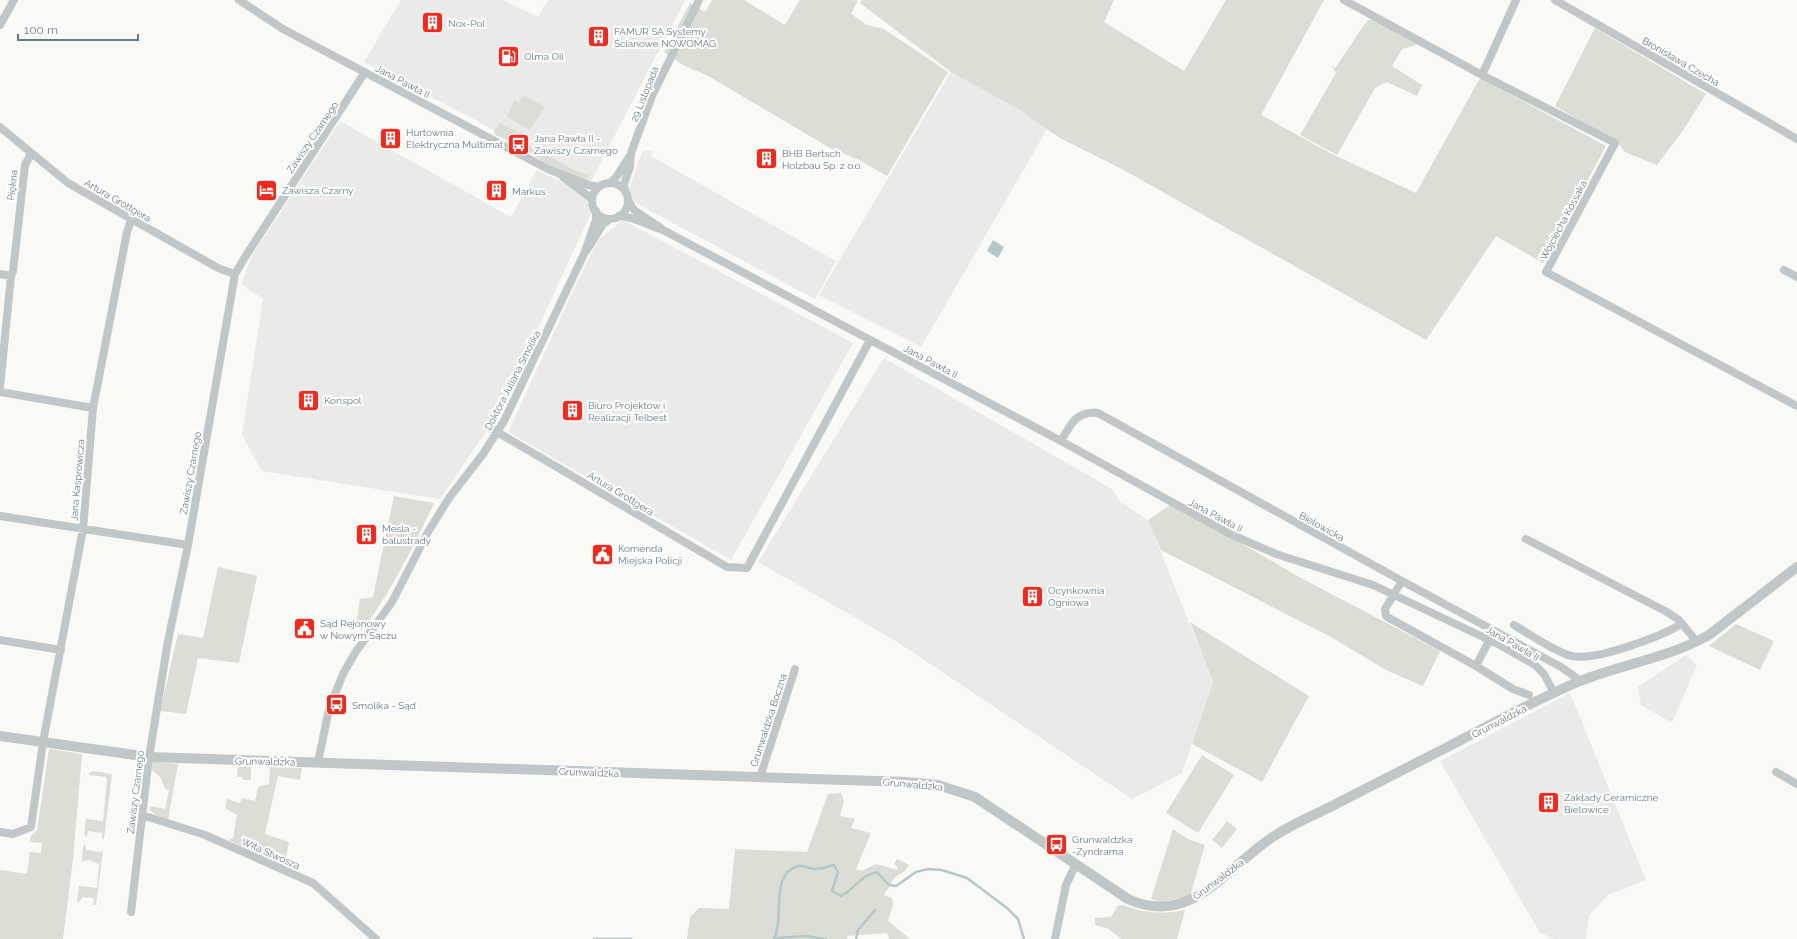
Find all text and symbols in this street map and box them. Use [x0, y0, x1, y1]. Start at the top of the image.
building icon: Nox-Pol [420, 10, 446, 36]
scale bar [18, 16, 138, 42]
place label: Nox-Pol [448, 18, 485, 29]
text: 100 m [24, 23, 58, 37]
building icon: FAMUR SA Systemy Ścianowe NOWOMAG [585, 24, 611, 50]
place label: FAMUR SA Systemy Ścianowe NOWOMAG [614, 26, 716, 49]
street label: Bronisława Czecha [1640, 35, 1721, 88]
fuel station icon: Olma Oil [495, 43, 521, 69]
place label: Olma Oil [524, 51, 564, 62]
street label: Jana Pawła II [374, 63, 432, 100]
street label: 29 Listopada [628, 65, 661, 124]
street label: Zawiszy Czarnego [284, 99, 340, 175]
building icon: Hurtownia Elektryczna Multimat [378, 125, 404, 151]
place label: Hurtownia Elektryczna Multimat [406, 127, 504, 150]
bus stop icon: Jana Pawła II - Zawiszy Czarnego [506, 131, 532, 157]
place label: Jana Pawła II - Zawiszy Czarnego [534, 133, 618, 156]
building icon: BHB Bertsch Holzbau Sp. z o.o. [753, 146, 779, 172]
place label: BHB Bertsch Holzbau Sp. z o.o. [782, 148, 862, 171]
street label: Piękna [5, 169, 20, 201]
street label: Artura Grottgera [83, 177, 153, 224]
hotel icon: Zawisza Czarny [254, 177, 280, 203]
building icon: Markus [483, 178, 509, 204]
street label: Wojciecha Kossaka [1538, 178, 1589, 262]
place label: Zawisza Czarny [282, 185, 354, 196]
place label: Markus [512, 186, 546, 197]
street label: Doktora Juliana Smolika [482, 328, 542, 432]
street label: Jana Pawła II [902, 343, 960, 380]
building icon: Konspol [296, 387, 322, 413]
place label: Konspol [324, 395, 362, 406]
building icon: Biuro Projektów i Realizacji Telbest [559, 398, 585, 424]
place label: Biuro Projektów i Realizacji Telbest [588, 400, 668, 423]
street label: Zawiszy Czarnego [178, 431, 203, 515]
street label: Jana Kasprowicza [68, 439, 87, 521]
street label: Artura Grottgera [586, 469, 656, 517]
street label: Jana Pawła II [1187, 497, 1245, 534]
street label: Bielowicka [1297, 510, 1346, 543]
building icon: Mesla - balustrady [353, 521, 379, 547]
place label: Mesla - balustrady [382, 523, 432, 546]
public building icon: Komenda Miejska Policji [590, 541, 616, 567]
place label: Komenda Miejska Policji [618, 543, 682, 566]
building icon: Ocynkownia Ogniowa [1020, 583, 1046, 609]
place label: Ocynkownia Ogniowa [1048, 585, 1105, 608]
public building icon: Sąd Rejonowy w Nowym Sączu [291, 616, 317, 642]
place label: Sąd Rejonowy w Nowym Sączu [320, 618, 397, 641]
street label: Jana Pawła II [1484, 624, 1541, 663]
street label: Grunwaldzka Boczna [748, 672, 789, 768]
bus stop icon: Smolika - Sąd [324, 692, 350, 718]
place label: Smolika - Sąd [352, 700, 416, 711]
street label: Grunwaldzka [1470, 703, 1529, 740]
street label: Zawiszy Czarnego [125, 750, 146, 834]
street label: Grunwaldzka [235, 755, 295, 768]
street label: Grunwaldzka [559, 766, 619, 779]
street label: Grunwaldzka [882, 776, 944, 793]
building icon: Zakłady Ceramiczne Bielowice [1536, 790, 1562, 816]
place label: Zakłady Ceramiczne Bielowice [1564, 792, 1659, 815]
bus stop icon: Grunwaldzka -Zyndrama [1044, 832, 1070, 858]
place label: Grunwaldzka -Zyndrama [1072, 834, 1132, 857]
street label: Wita Stwosza [240, 836, 302, 871]
street label: Grunwaldzka [1191, 857, 1246, 902]

